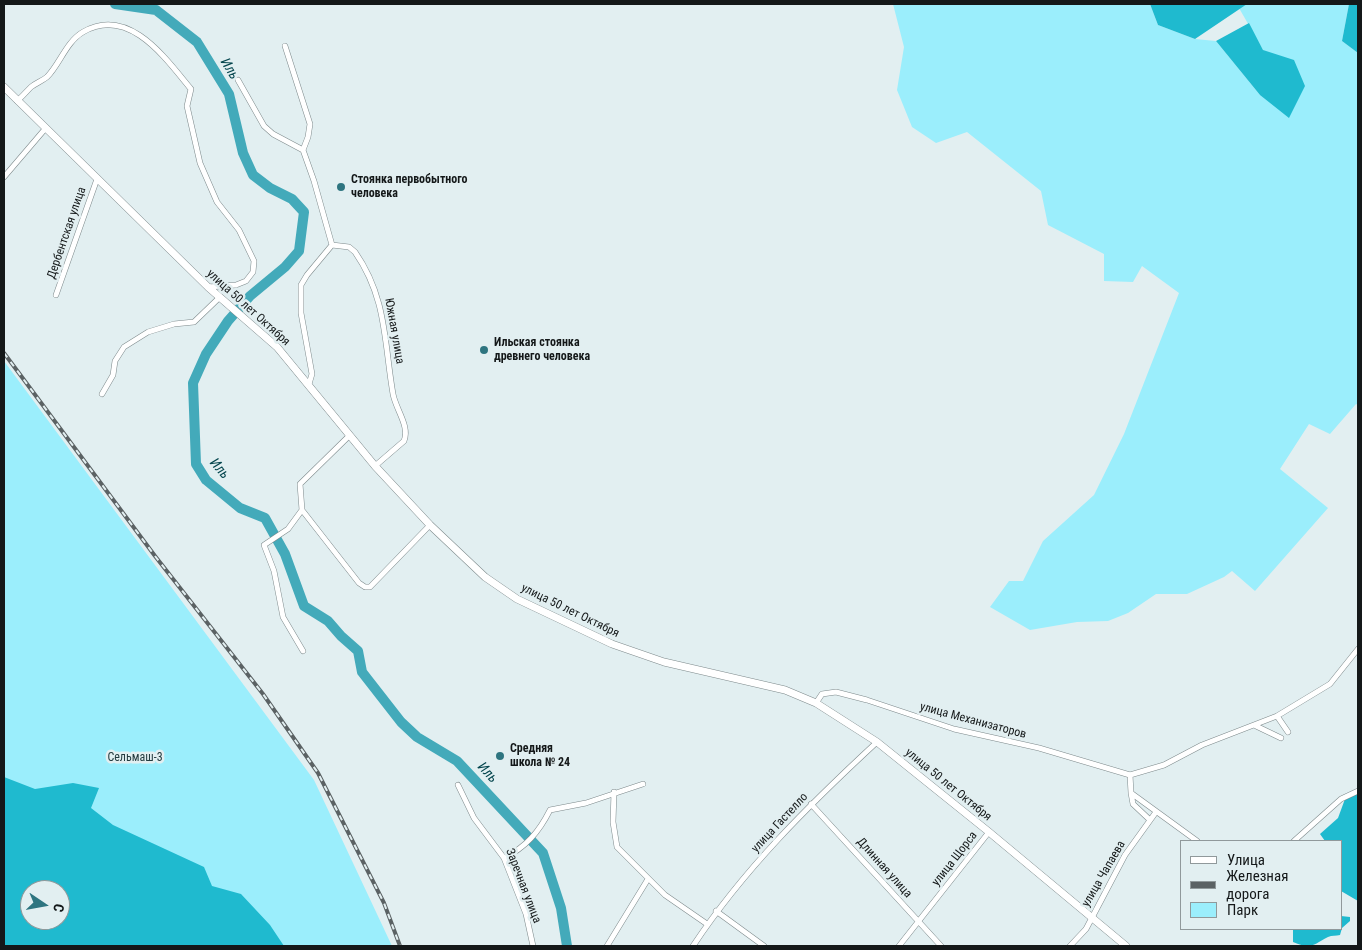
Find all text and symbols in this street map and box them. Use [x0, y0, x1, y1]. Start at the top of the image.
water label: Иль [216, 55, 242, 83]
place label: Стоянка первобытного человека [351, 173, 468, 201]
marker: Стоянка первобытного человека [335, 181, 347, 193]
street label: Дербентская улица [45, 185, 89, 281]
street label: улица 50 лет Октября [203, 267, 293, 349]
street label: Южная улица [381, 297, 407, 365]
place label: Ильская стоянка древнего человека [494, 336, 590, 364]
marker: Ильская стоянка древнего человека [478, 344, 490, 356]
water label: Иль [205, 455, 233, 483]
street label: улица 50 лет Октября [519, 581, 621, 641]
street label: улица Механизаторов [918, 700, 1028, 742]
place label: Средняя школа № 24 [510, 742, 570, 770]
street label: улица 50 лет Октября [902, 746, 994, 824]
marker: Средняя школа № 24 [494, 750, 506, 762]
park label: Сельмаш-3 [107, 751, 163, 765]
water label: Иль [473, 759, 501, 787]
street label: улица Гастелло [749, 790, 811, 856]
street label: улица Щорса [929, 829, 981, 889]
street label: Длинная улица [853, 835, 915, 901]
street label: улица Чапаева [1079, 838, 1129, 910]
legend [1180, 840, 1342, 930]
street label: Заречная улица [502, 847, 544, 925]
text: Улица [1227, 851, 1265, 869]
text: Железная дорога [1226, 867, 1288, 903]
north arrow [20, 880, 70, 930]
text: Парк [1227, 901, 1258, 919]
text: С [50, 902, 67, 913]

